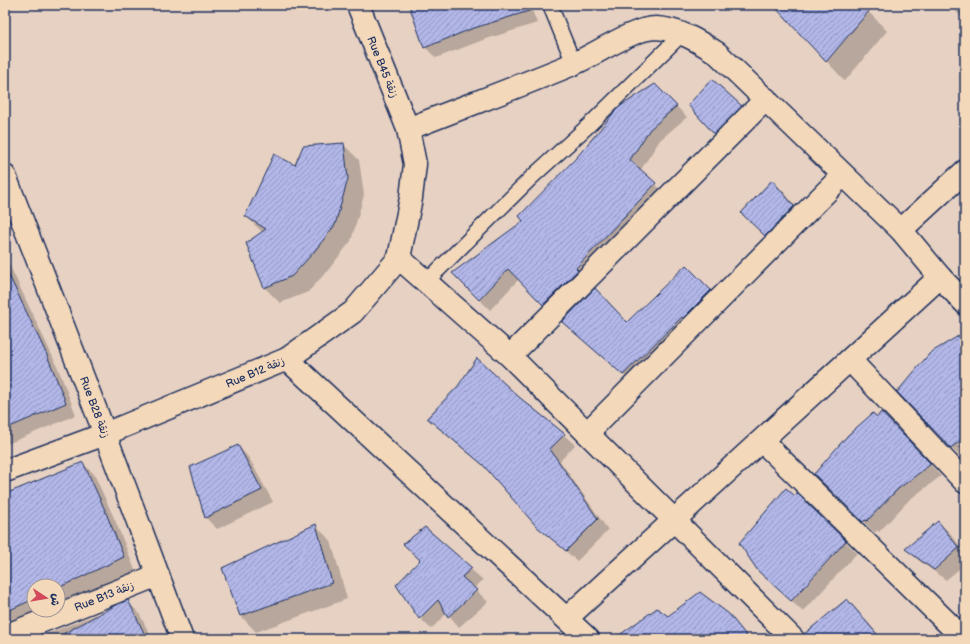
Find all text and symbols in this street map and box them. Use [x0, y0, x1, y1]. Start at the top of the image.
street label: Rue B45 زنقة [364, 35, 401, 100]
street label: Rue B12 زنقة [224, 354, 287, 391]
street label: Rue B28 زنقة [77, 375, 112, 440]
north arrow [26, 578, 66, 618]
street label: Rue B13 زنقة [73, 579, 136, 614]
text: ش [48, 593, 63, 607]

